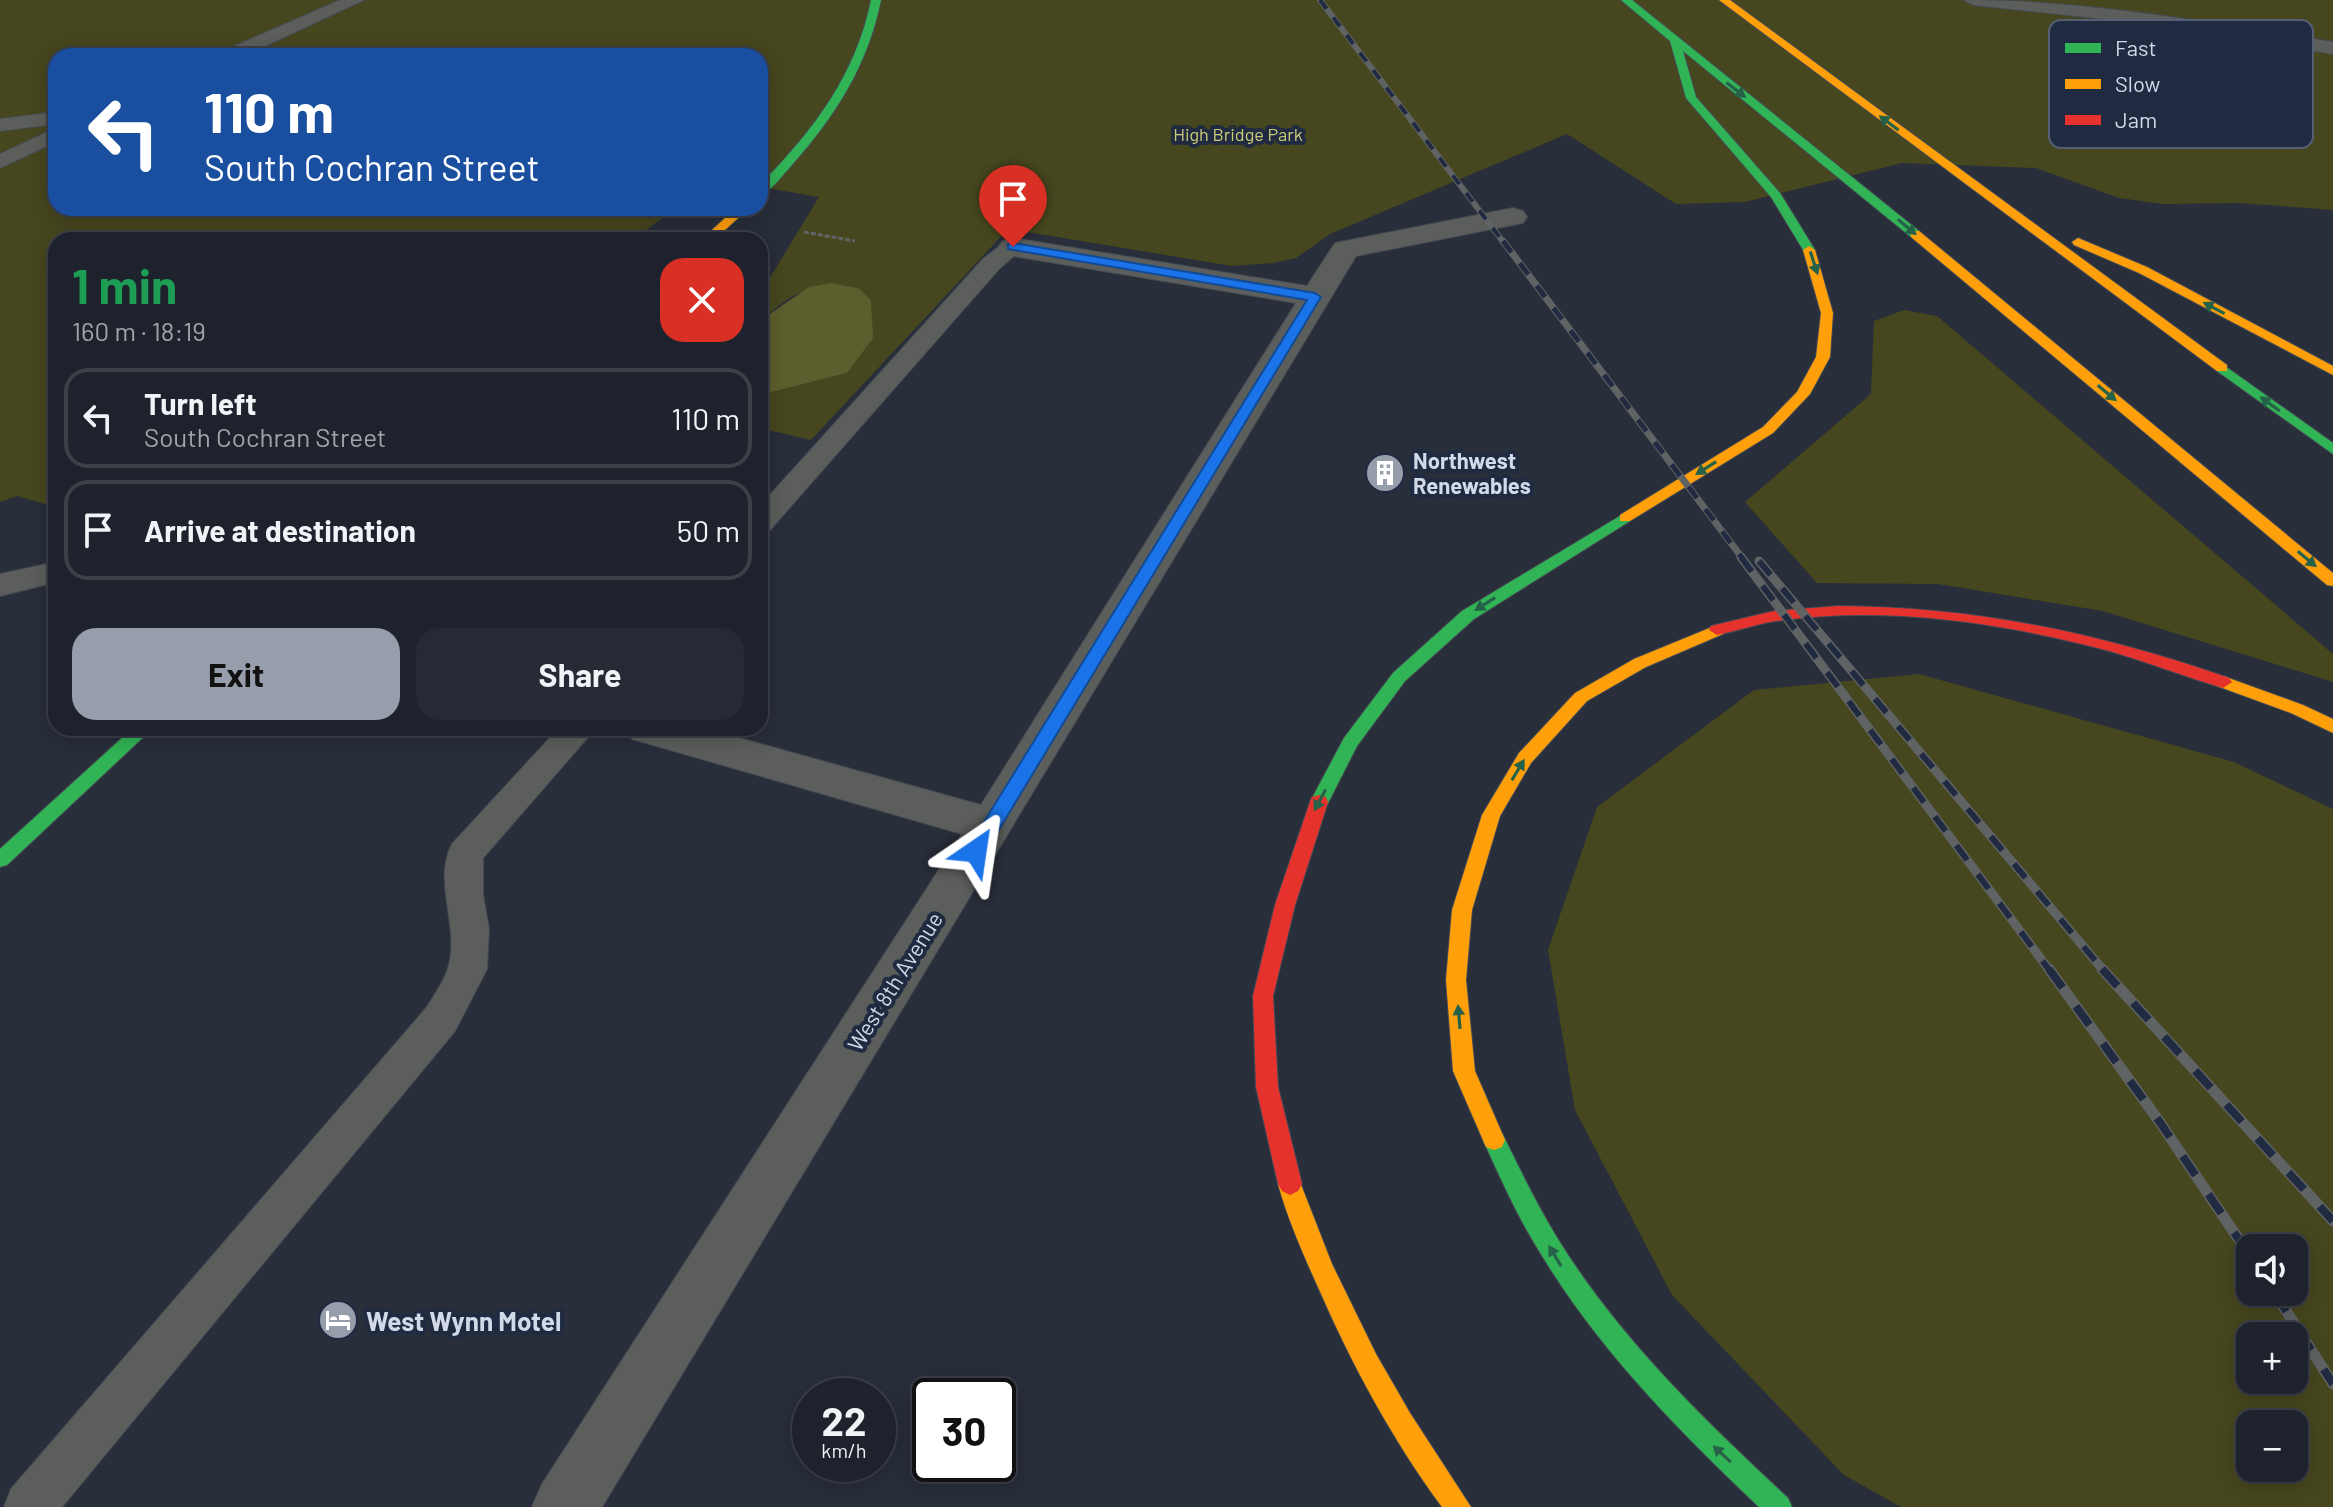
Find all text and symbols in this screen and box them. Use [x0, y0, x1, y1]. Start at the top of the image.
legend [2049, 20, 2313, 148]
text: Fast [2115, 34, 2157, 60]
text: Slow [2115, 70, 2160, 96]
text: 110 m [204, 77, 334, 144]
icon: left [72, 80, 176, 184]
one-way arrow [1726, 81, 1746, 97]
text: Jam [2115, 106, 2157, 132]
one-way arrow [1879, 116, 1899, 132]
park label: High Bridge Park [1173, 123, 1303, 145]
text: South Cochran Street [204, 145, 540, 188]
pin [979, 165, 1047, 247]
icon: arrive [991, 177, 1035, 221]
one-way arrow [1897, 218, 1917, 235]
one-way arrow [1808, 252, 1820, 276]
text: 1 min [72, 256, 177, 314]
button: close [660, 258, 744, 342]
one-way arrow [2203, 302, 2226, 315]
text: 160 m · 18:19 [72, 315, 206, 346]
one-way arrow [2097, 384, 2117, 401]
text: Turn left [144, 385, 257, 421]
icon: left [76, 396, 120, 440]
one-way arrow [2259, 396, 2281, 412]
text: 110 m [671, 400, 740, 436]
text: South Cochran Street [144, 421, 386, 452]
place label: Northwest Renewables [1413, 447, 1531, 498]
building icon: Northwest Renewables [1364, 452, 1406, 494]
one-way arrow [1695, 460, 1717, 474]
icon: arrive [76, 508, 120, 552]
text: Arrive at destination [144, 512, 416, 548]
text: 50 m [677, 512, 740, 548]
one-way arrow [2297, 550, 2317, 567]
one-way arrow [1474, 597, 1496, 611]
button: Exit [72, 628, 400, 720]
button: Share [416, 628, 744, 720]
one-way arrow [1511, 759, 1525, 781]
one-way arrow [1313, 789, 1326, 812]
position arrow [934, 809, 1018, 893]
street label: West 8th Avenue [841, 907, 947, 1055]
one-way arrow [1453, 1004, 1466, 1029]
map controls [2236, 1234, 2308, 1482]
button: sound [2236, 1234, 2308, 1306]
one-way arrow [1548, 1245, 1562, 1267]
hotel icon: West Wynn Motel [317, 1299, 359, 1341]
place label: West Wynn Motel [366, 1305, 561, 1336]
button: + [2236, 1322, 2308, 1394]
speed limit sign: 30 [912, 1378, 1016, 1482]
text: 22 [822, 1396, 866, 1444]
button: − [2236, 1410, 2308, 1482]
text: km/h [821, 1438, 867, 1462]
one-way arrow [1713, 1446, 1732, 1464]

